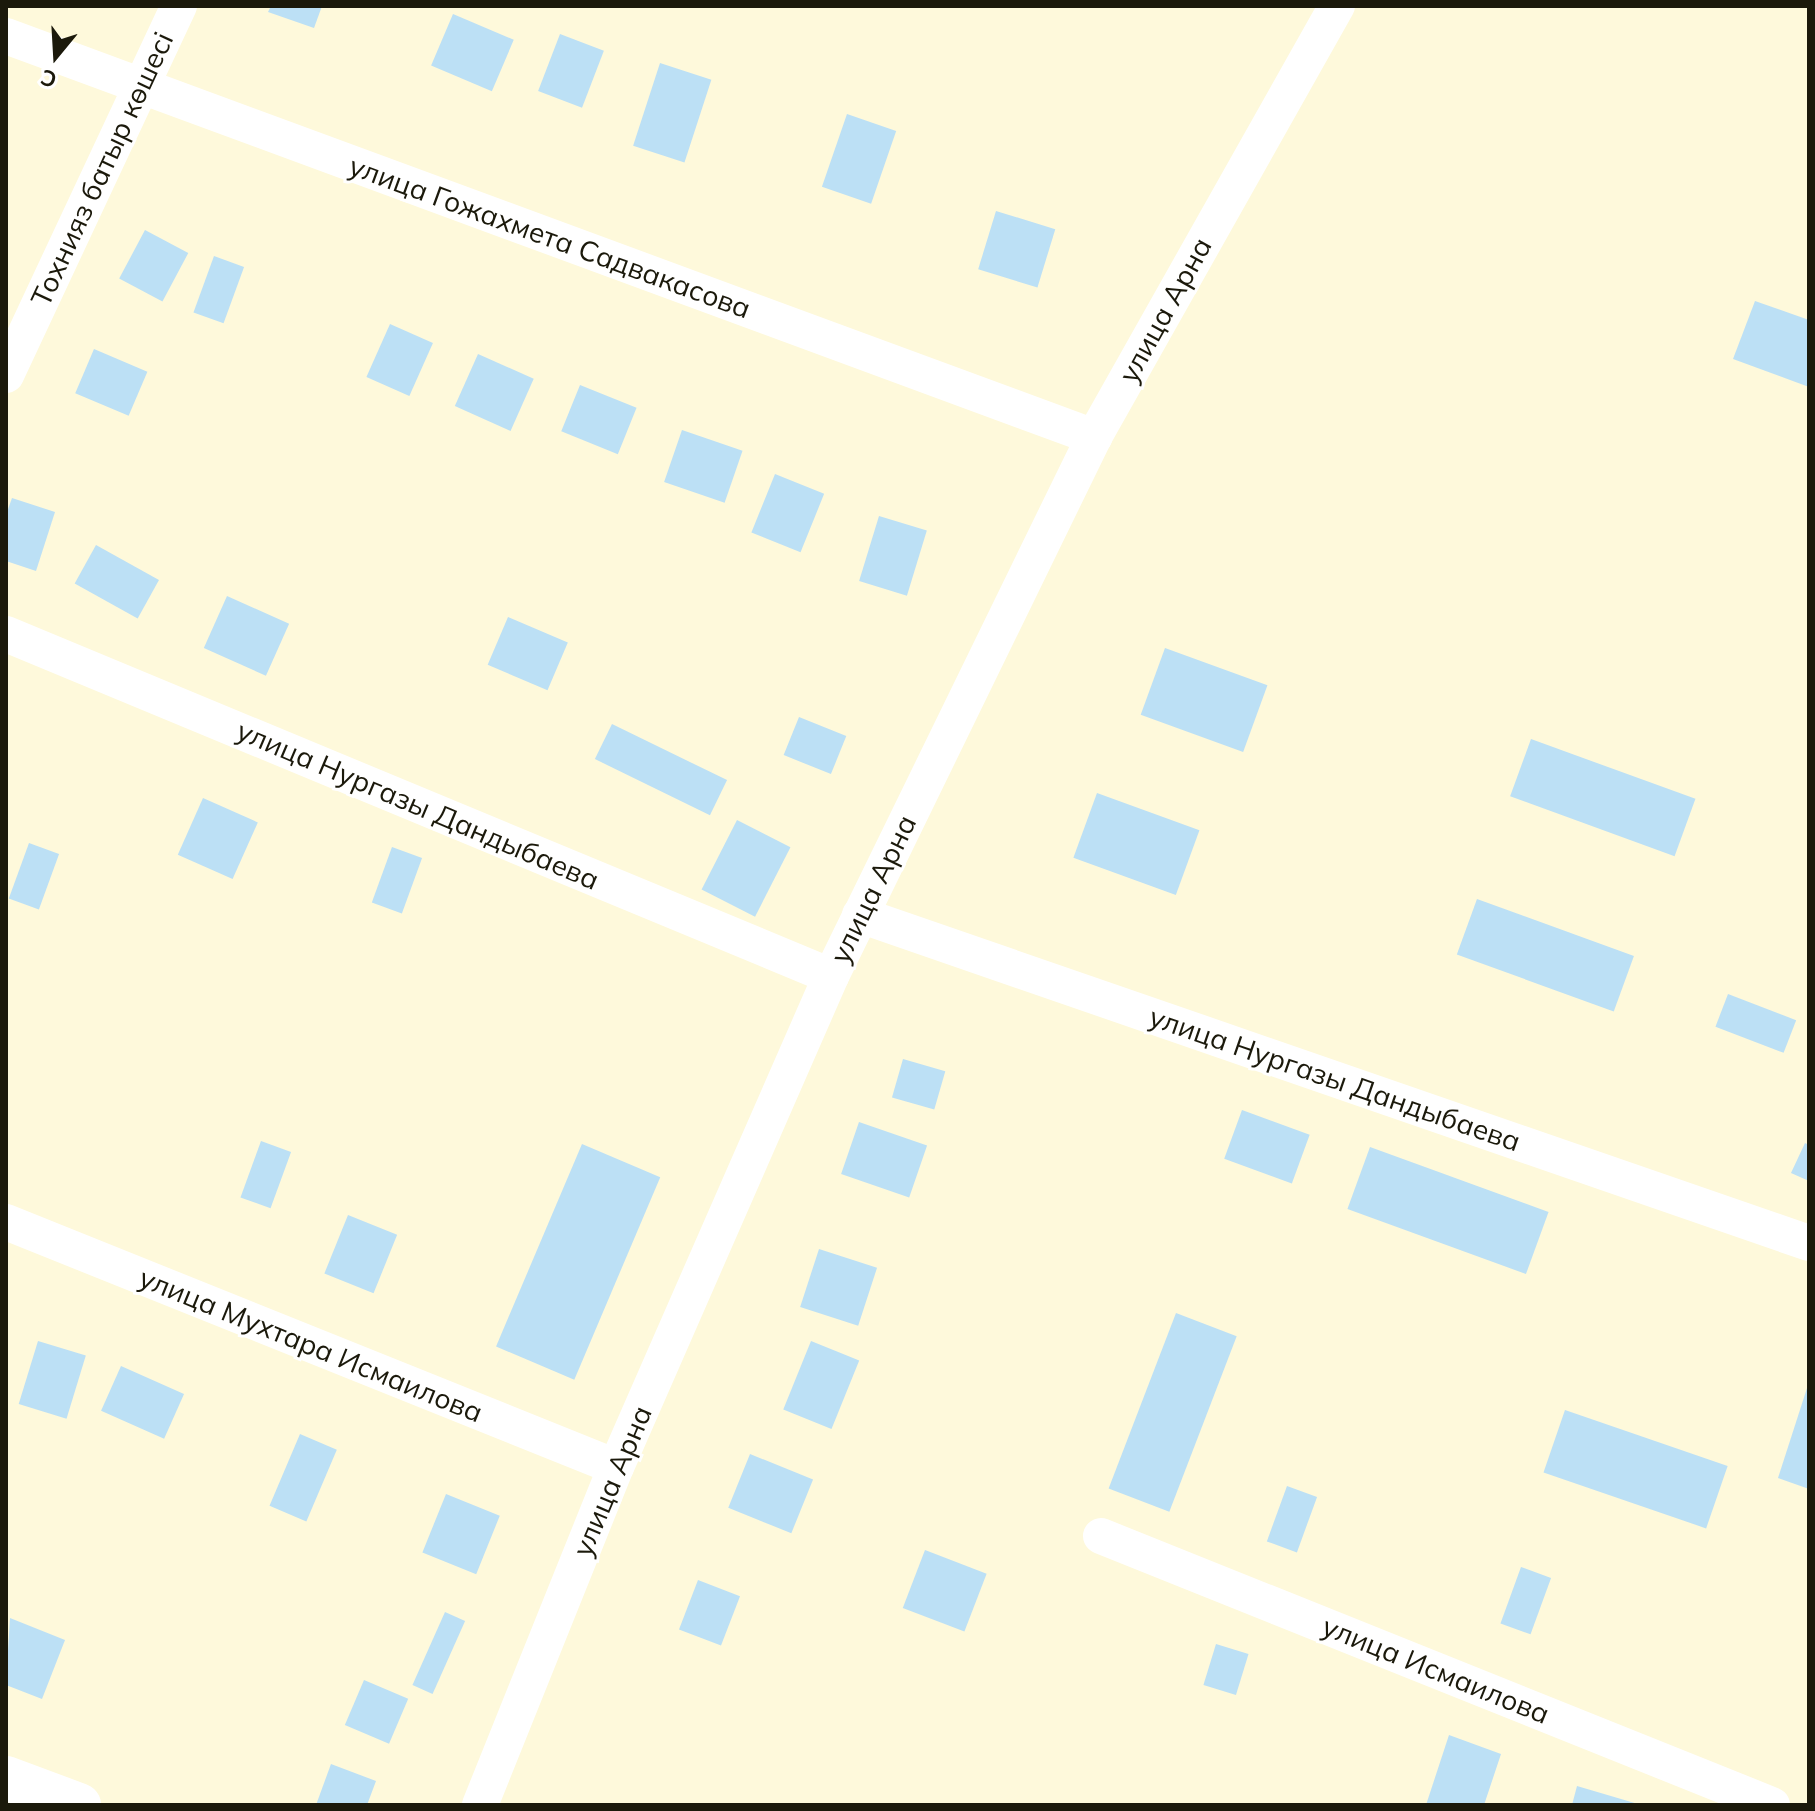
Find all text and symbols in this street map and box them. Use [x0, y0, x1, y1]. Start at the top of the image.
north arrow [16, 16, 96, 96]
street label: Тохнияз батыр көшесі [24, 27, 180, 311]
text: С [37, 63, 60, 94]
street label: улица Гожахмета Садвакасова [345, 149, 755, 325]
street label: улица Арна [1111, 232, 1219, 388]
street label: улица Нургазы Дандыбаева [232, 713, 604, 897]
street label: улица Арна [823, 810, 923, 968]
street label: улица Нургазы Дандыбаева [1145, 1000, 1525, 1158]
street label: улица Мухтара Исмаилова [134, 1261, 488, 1429]
street label: улица Арна [565, 1401, 659, 1561]
street label: улица Исмаилова [1318, 1609, 1554, 1731]

